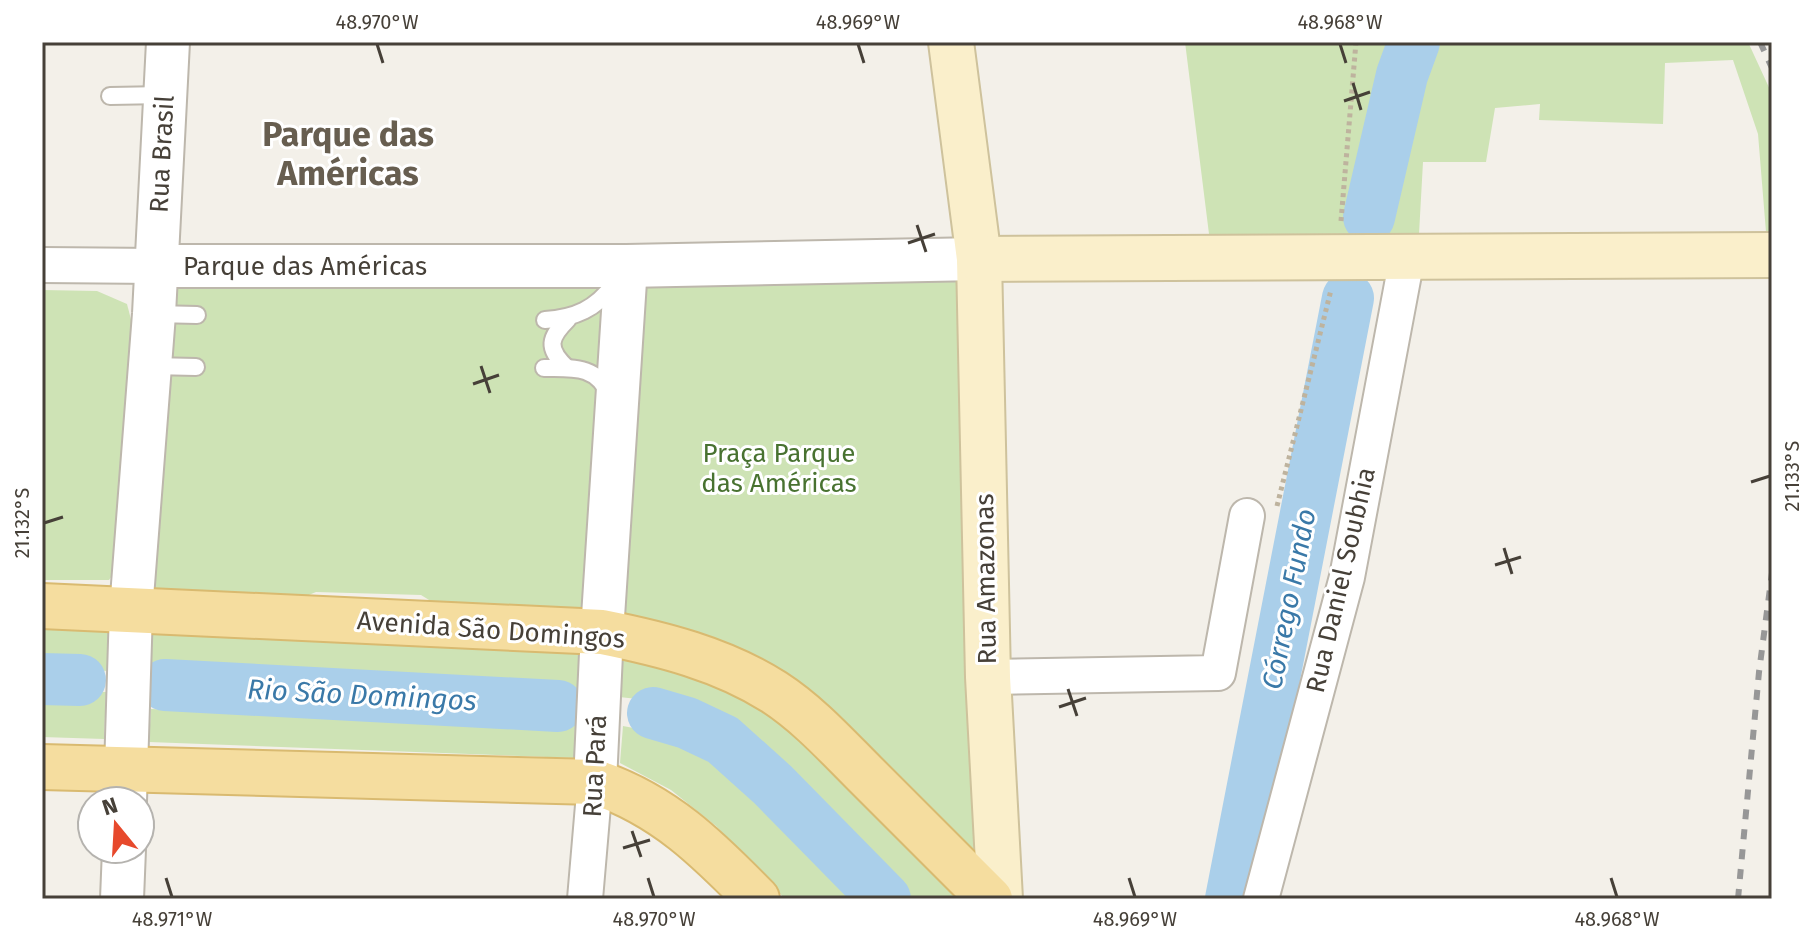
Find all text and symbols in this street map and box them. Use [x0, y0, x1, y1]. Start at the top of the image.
text: 48.970°W [336, 10, 419, 34]
text: 48.969°W [816, 10, 901, 34]
text: 48.968°W [1297, 10, 1383, 34]
street label: Rua Brasil [143, 94, 181, 214]
district label: Parque das Américas [262, 114, 434, 194]
street label: Parque das Américas [183, 251, 427, 282]
park label: Praça Parque das Américas [701, 438, 857, 499]
text: 21.133°S [1780, 440, 1804, 511]
street label: Rua Daniel Soubhia [1300, 464, 1382, 696]
text: 21.132°S [10, 488, 34, 558]
street label: Rua Amazonas [969, 493, 1003, 665]
water label: Córrego Fundo [1255, 506, 1323, 692]
street label: Avenida São Domingos [356, 605, 626, 655]
water label: Rio São Domingos [246, 673, 478, 717]
street label: Rua Pará [577, 714, 613, 818]
north arrow [76, 785, 156, 865]
text: N [99, 791, 121, 822]
text: 48.971°W [132, 907, 213, 931]
text: 48.970°W [613, 907, 696, 931]
text: 48.969°W [1093, 907, 1178, 931]
text: 48.968°W [1574, 907, 1660, 931]

